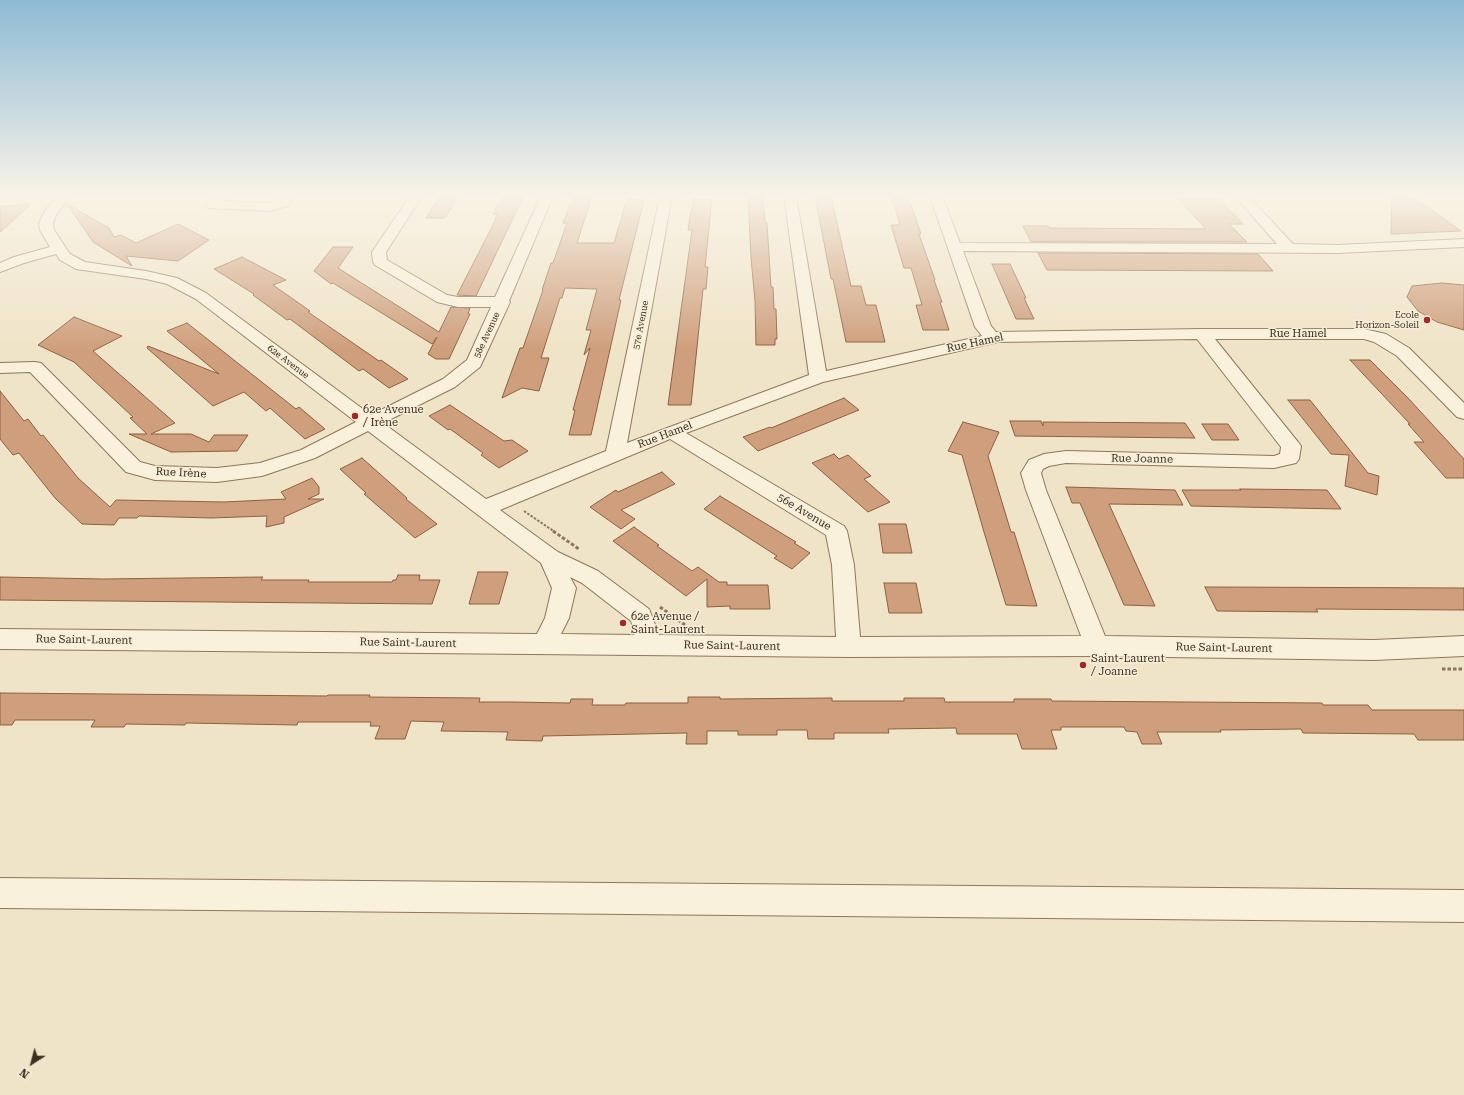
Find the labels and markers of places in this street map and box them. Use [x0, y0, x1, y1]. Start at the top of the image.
place label: Ecole Horizon-Soleil [1355, 310, 1419, 331]
marker: Ecole Horizon-Soleil [1422, 315, 1432, 325]
place label: 62e Avenue / Irène [363, 403, 424, 429]
marker: 62e Avenue / Irène [350, 411, 360, 421]
place label: 62e Avenue / Saint-Laurent [631, 610, 705, 636]
marker: 62e Avenue / Saint-Laurent [618, 618, 628, 628]
place label: Saint-Laurent / Joanne [1091, 652, 1165, 678]
marker: Saint-Laurent / Joanne [1078, 660, 1088, 670]

